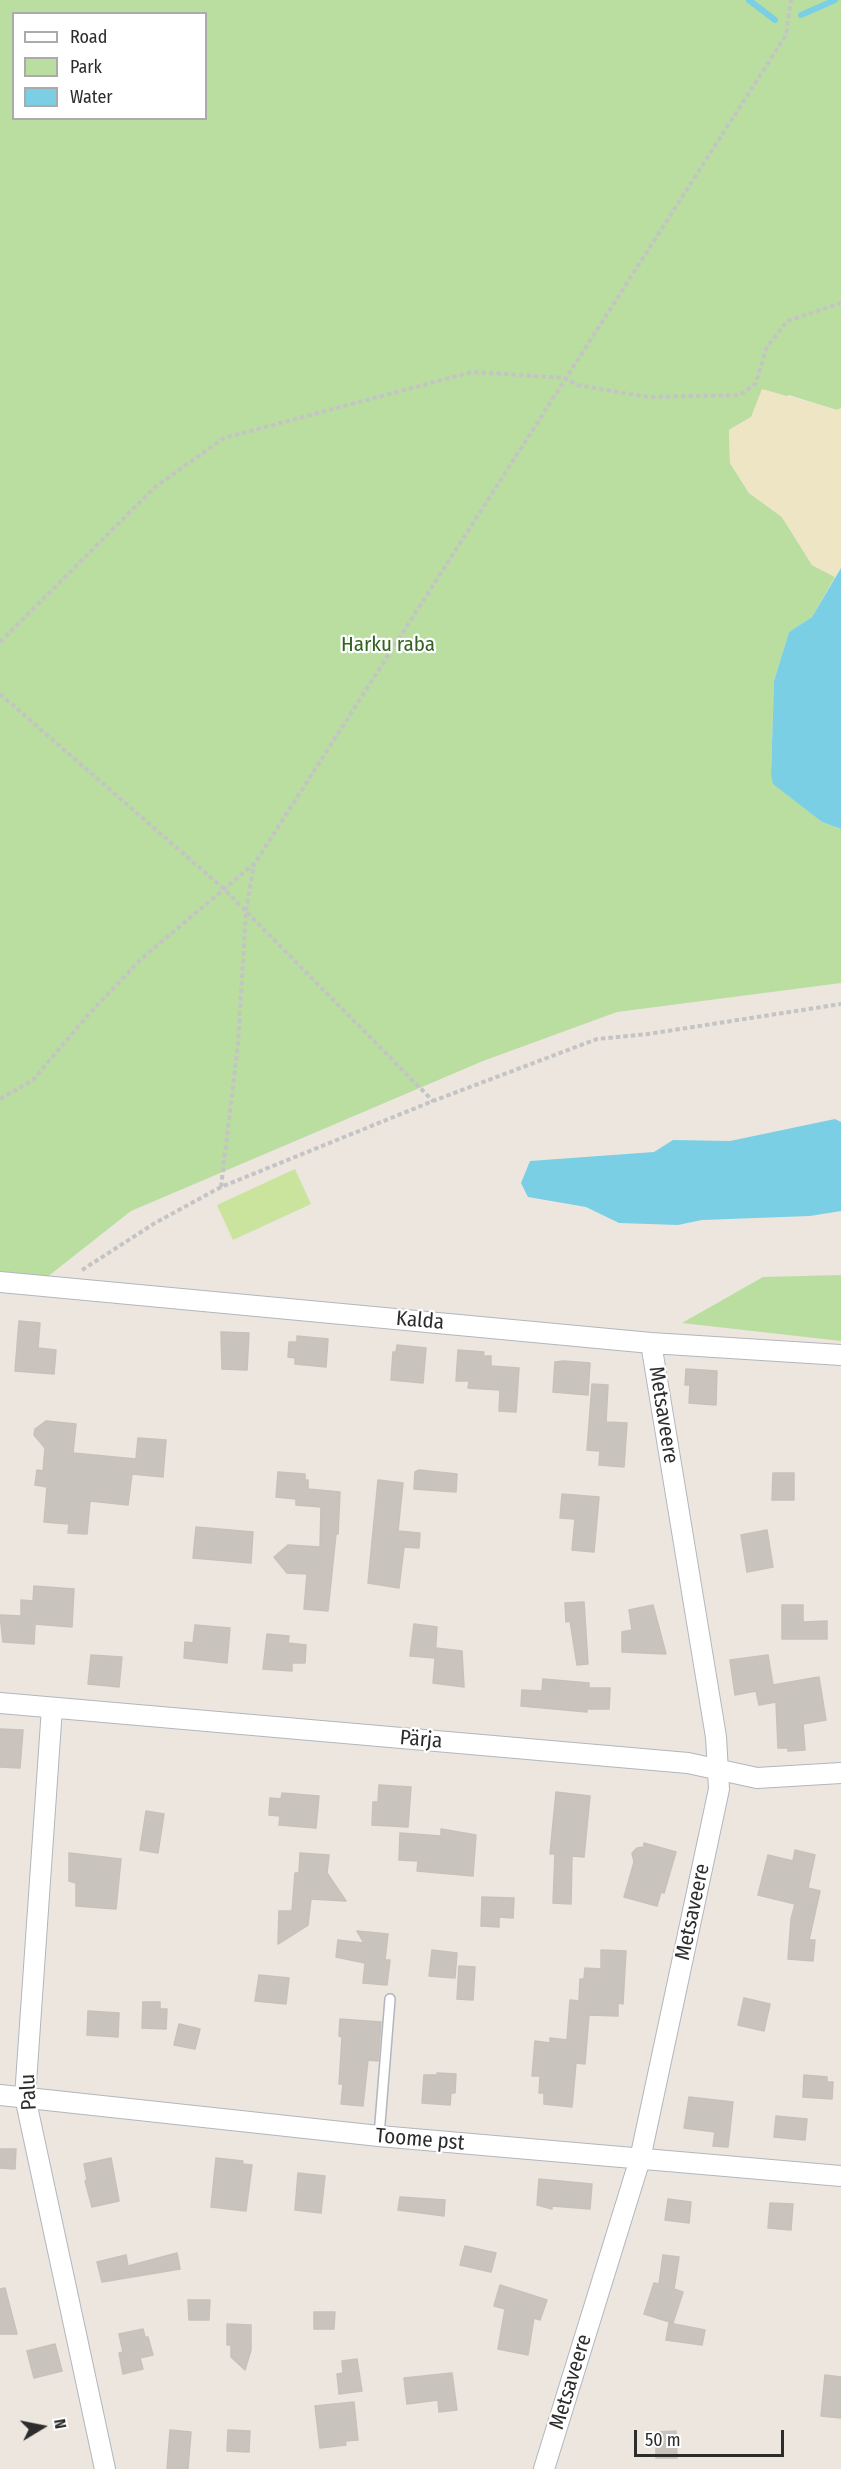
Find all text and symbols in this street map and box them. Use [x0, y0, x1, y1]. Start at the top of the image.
legend [12, 12, 207, 120]
text: Road [70, 26, 107, 48]
text: Park [70, 56, 102, 78]
text: Water [70, 86, 113, 108]
park label: Harku raba [341, 632, 435, 658]
street label: Kalda [395, 1306, 445, 1336]
street label: Metsaveere [643, 1365, 683, 1465]
street label: Pärja [399, 1726, 443, 1754]
street label: Metsaveere [670, 1861, 716, 1963]
street label: Palu [15, 2073, 43, 2111]
street label: Toome pst [375, 2124, 465, 2156]
street label: Metsaveere [545, 2331, 597, 2433]
north arrow [12, 2397, 72, 2457]
text: N [50, 2417, 70, 2430]
scale bar [637, 2418, 787, 2456]
text: 50 m [645, 2429, 681, 2451]

